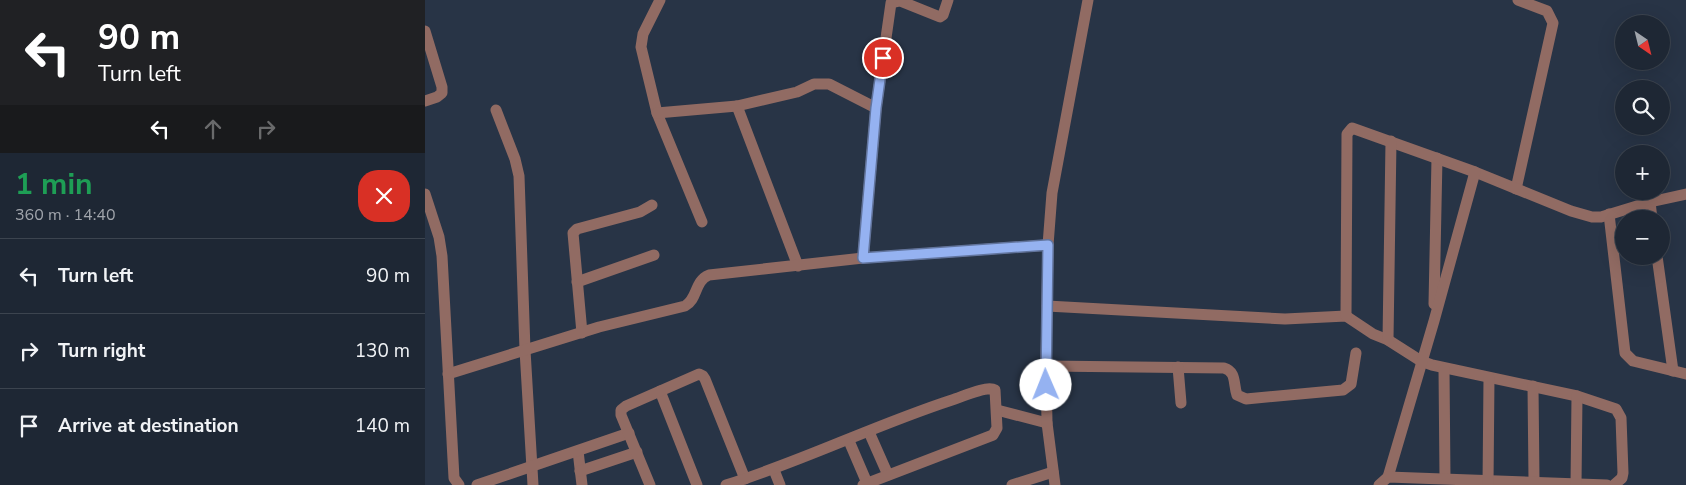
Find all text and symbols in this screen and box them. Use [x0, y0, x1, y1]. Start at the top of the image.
text: 90 m [98, 14, 180, 61]
north arrow [1615, 15, 1670, 70]
map controls [1615, 15, 1670, 265]
icon: left [15, 20, 80, 85]
pin [862, 37, 904, 79]
icon: arrive [869, 44, 897, 72]
text: Turn left [98, 59, 181, 89]
button: search [1615, 80, 1670, 135]
icon: left [146, 115, 174, 143]
icon: ahead [199, 115, 227, 143]
icon: right [252, 115, 280, 143]
button: + [1615, 145, 1670, 200]
text: 1 min [15, 164, 93, 205]
button: close [358, 170, 410, 222]
text: 360 m · 14:40 [15, 204, 116, 226]
button: − [1615, 210, 1670, 265]
icon: left [15, 262, 43, 290]
text: Turn left [58, 263, 133, 289]
text: 90 m [366, 263, 410, 289]
icon: right [15, 337, 43, 365]
text: Turn right [58, 338, 145, 364]
text: 130 m [355, 338, 410, 364]
position arrow [1019, 358, 1071, 410]
icon: arrive [15, 412, 43, 440]
text: Arrive at destination [58, 413, 239, 439]
text: 140 m [355, 413, 410, 439]

